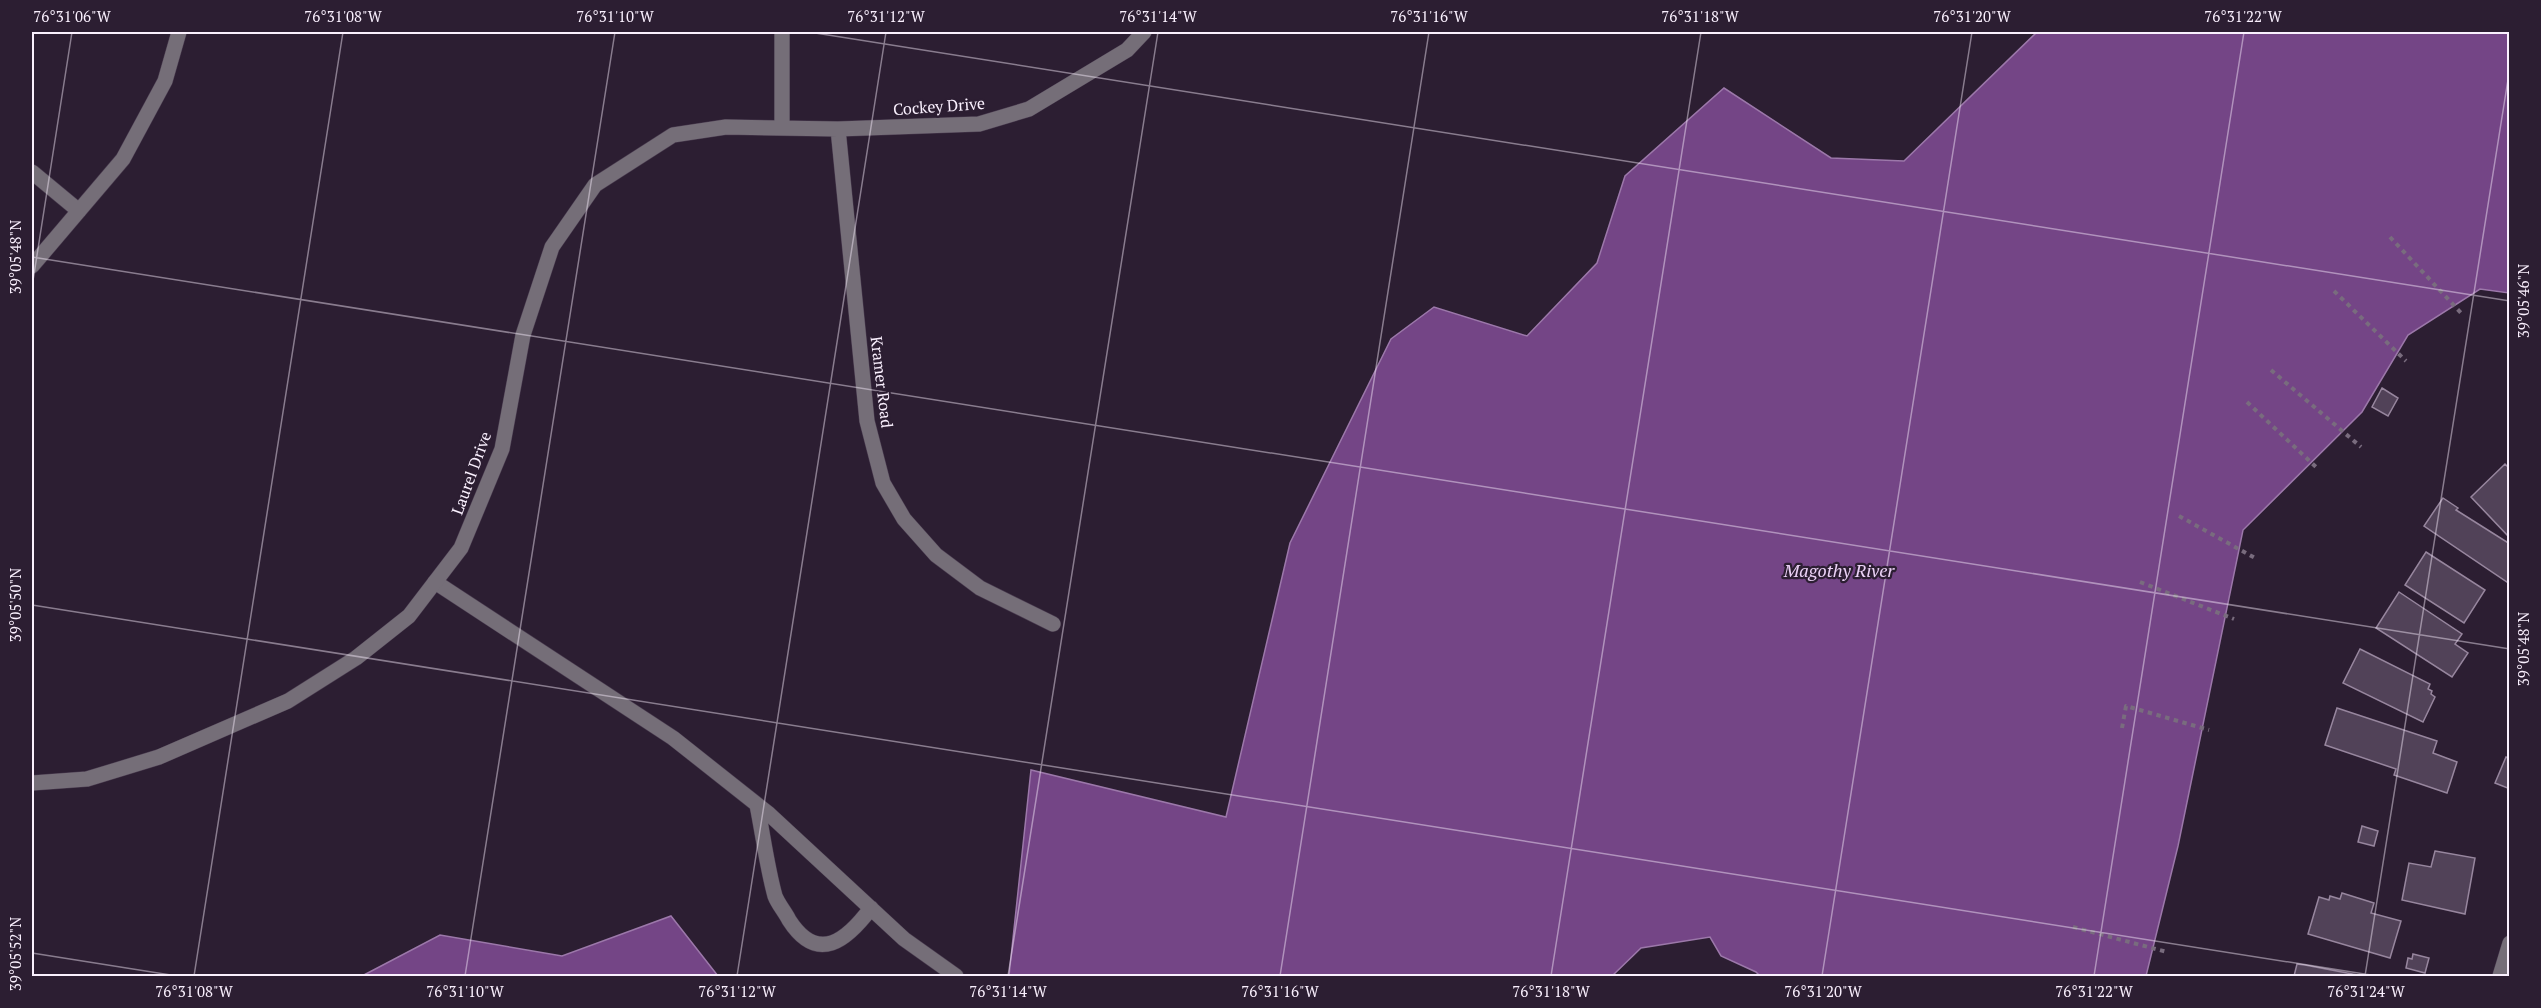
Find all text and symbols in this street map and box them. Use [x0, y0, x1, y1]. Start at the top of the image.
text: 76°31'06"W [33, 6, 112, 26]
text: 76°31'08"W [304, 6, 383, 26]
text: 76°31'10"W [576, 6, 655, 26]
text: 76°31'12"W [847, 6, 926, 26]
text: 76°31'14"W [1119, 6, 1198, 26]
text: 76°31'16"W [1390, 6, 1469, 26]
text: 76°31'18"W [1661, 6, 1740, 26]
text: 76°31'20"W [1933, 6, 2012, 26]
text: 76°31'22"W [2204, 6, 2283, 26]
street label: Cockey Drive [892, 92, 986, 120]
text: 39°05'48"N [5, 220, 25, 294]
text: 39°05'46"N [2513, 264, 2533, 338]
street label: Kramer Road [865, 335, 899, 429]
street label: Laurel Drive [446, 428, 496, 518]
water label: Magothy River [1783, 558, 1895, 582]
text: 39°05'50"N [5, 568, 25, 642]
text: 39°05'48"N [2513, 612, 2533, 686]
text: 39°05'52"N [5, 917, 25, 991]
text: 76°31'08"W [155, 981, 234, 1001]
text: 76°31'10"W [426, 981, 505, 1001]
text: 76°31'12"W [698, 981, 777, 1001]
text: 76°31'14"W [969, 981, 1048, 1001]
text: 76°31'16"W [1241, 981, 1320, 1001]
text: 76°31'18"W [1512, 981, 1591, 1001]
text: 76°31'20"W [1784, 981, 1863, 1001]
text: 76°31'22"W [2055, 981, 2134, 1001]
text: 76°31'24"W [2327, 981, 2406, 1001]

